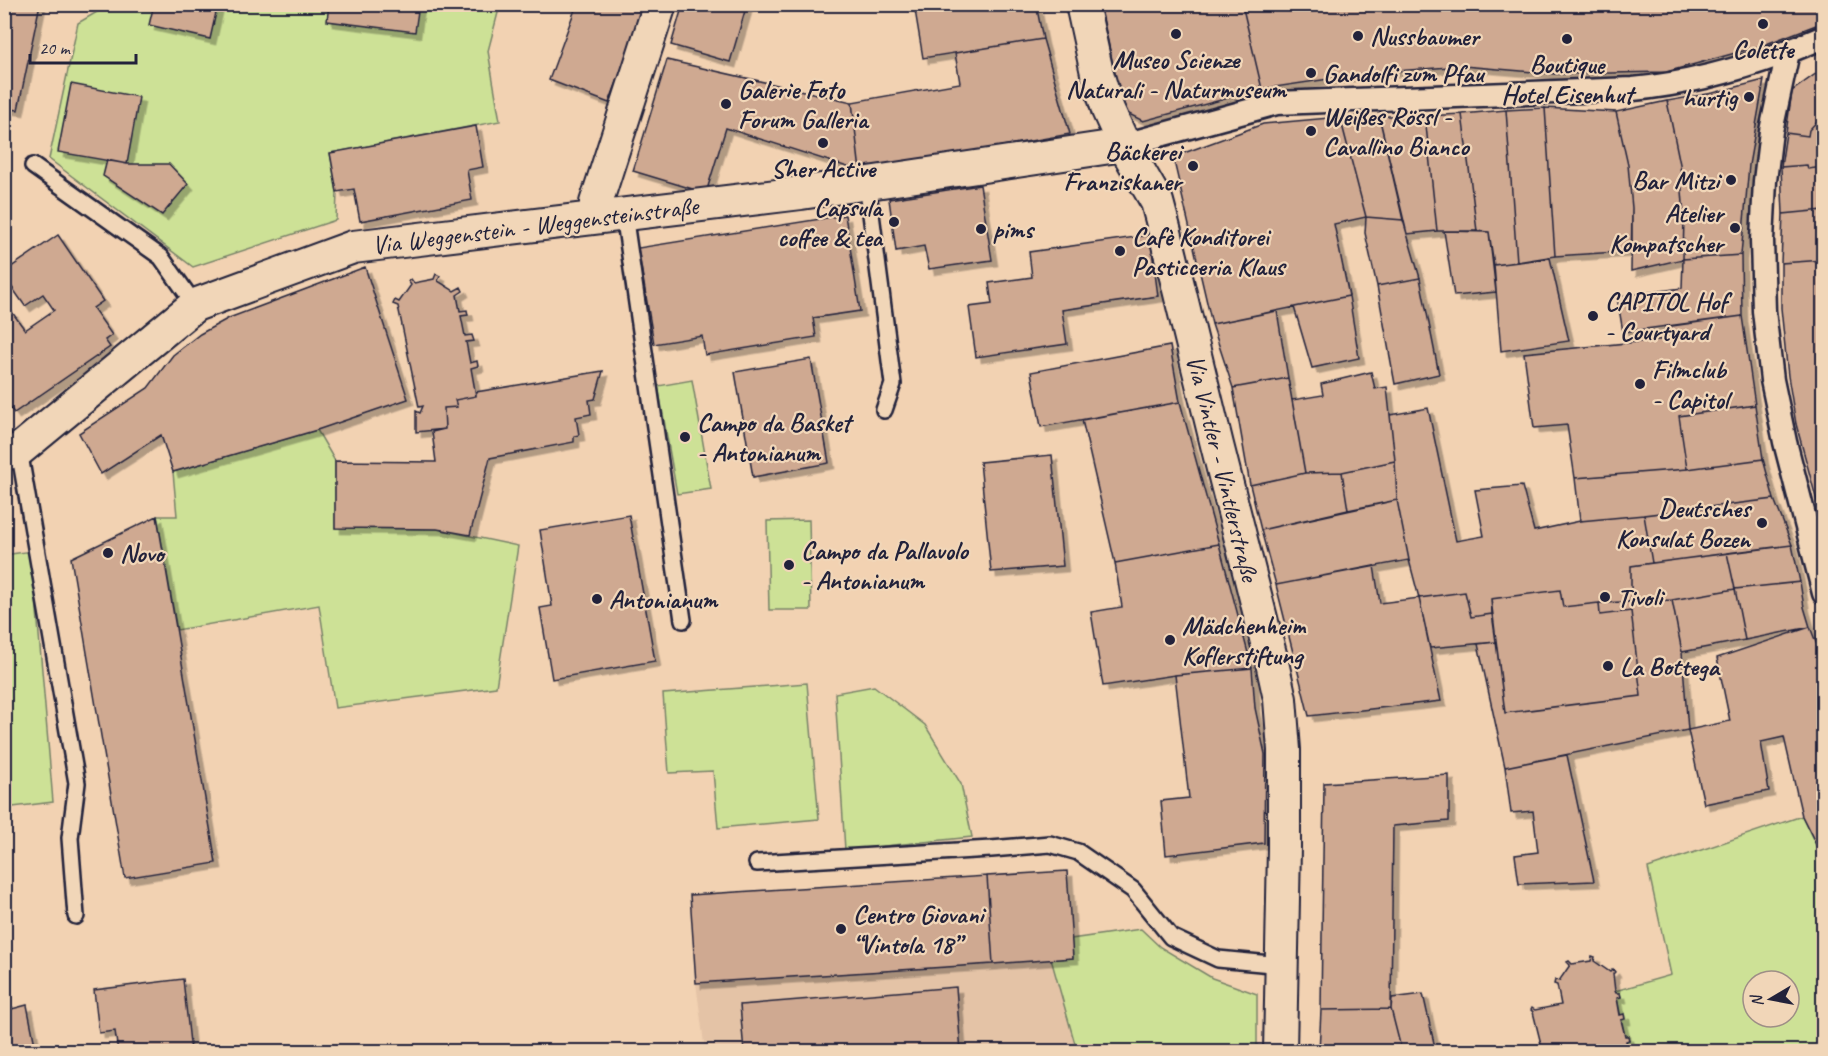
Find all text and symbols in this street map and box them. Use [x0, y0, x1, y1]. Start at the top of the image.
marker: Colette [1756, 17, 1770, 31]
place label: Nussbaumer [1370, 20, 1481, 53]
scale bar [30, 27, 136, 65]
marker: Museo Scienze Naturali - Naturmuseum [1169, 27, 1183, 41]
marker: Nussbaumer [1351, 29, 1365, 43]
marker: Boutique Hotel Eisenhut [1560, 32, 1574, 46]
place label: Colette [1732, 33, 1796, 66]
text: 20 m [39, 37, 72, 59]
place label: Museo Scienze Naturali - Naturmuseum [1066, 43, 1288, 106]
place label: Boutique Hotel Eisenhut [1501, 48, 1637, 111]
place label: Gandolfi zum Pfau [1323, 57, 1486, 90]
marker: Gandolfi zum Pfau [1304, 66, 1318, 80]
place label: Galerie Foto Forum Galleria [738, 73, 870, 136]
place label: hurtig [1683, 81, 1740, 114]
marker: hurtig [1742, 90, 1756, 104]
marker: Galerie Foto Forum Galleria [719, 97, 733, 111]
place label: Weißes Rössl - Cavallino Bianco [1323, 100, 1470, 163]
marker: Weißes Rössl - Cavallino Bianco [1304, 124, 1318, 138]
place label: Bäckerei Franziskaner [1063, 135, 1185, 198]
marker: Sher Active [816, 136, 830, 150]
place label: Sher Active [771, 152, 877, 185]
marker: Bäckerei Franziskaner [1186, 159, 1200, 173]
place label: Bar Mitzi [1632, 164, 1723, 197]
marker: Bar Mitzi [1724, 173, 1738, 187]
street label: Via Weggenstein - Weggensteinstraße [370, 189, 702, 262]
place label: Capsula coffee & tea [778, 191, 884, 254]
place label: Atelier Kompatscher [1609, 197, 1726, 260]
place label: pims [993, 213, 1036, 246]
marker: Capsula coffee & tea [887, 215, 901, 229]
place label: Cafè Konditorei Pasticceria Klaus [1132, 220, 1287, 283]
marker: Atelier Kompatscher [1728, 221, 1742, 235]
marker: pims [974, 222, 988, 236]
marker: Cafè Konditorei Pasticceria Klaus [1113, 244, 1127, 258]
place label: CAPITOL Hof - Courtyard [1605, 285, 1733, 348]
marker: CAPITOL Hof - Courtyard [1586, 309, 1600, 323]
street label: Via Vintler - Vintlerstraße [1178, 352, 1267, 587]
place label: Filmclub - Capitol [1652, 353, 1734, 416]
marker: Filmclub - Capitol [1633, 377, 1647, 391]
place label: Campo da Basket - Antonianum [697, 406, 855, 469]
marker: Campo da Basket - Antonianum [678, 430, 692, 444]
place label: Deutsches Konsulat Bozen [1616, 492, 1753, 555]
marker: Deutsches Konsulat Bozen [1755, 516, 1769, 530]
place label: Campo da Pallavolo - Antonianum [801, 534, 969, 597]
place label: Novo [120, 537, 166, 570]
marker: Novo [101, 546, 115, 560]
marker: Campo da Pallavolo - Antonianum [782, 558, 796, 572]
place label: Tivoli [1617, 581, 1666, 614]
place label: Antonianum [609, 583, 719, 616]
marker: Tivoli [1598, 590, 1612, 604]
marker: Antonianum [590, 592, 604, 606]
place label: Mädchenheim Koflerstiftung [1182, 609, 1307, 672]
marker: Mädchenheim Koflerstiftung [1163, 633, 1177, 647]
place label: La Bottega [1620, 650, 1721, 683]
marker: La Bottega [1601, 659, 1615, 673]
place label: Centro Giovani “Vintola 18” [853, 898, 987, 961]
marker: Centro Giovani “Vintola 18” [834, 922, 848, 936]
north arrow [1741, 969, 1801, 1029]
text: N [1746, 992, 1768, 1008]

